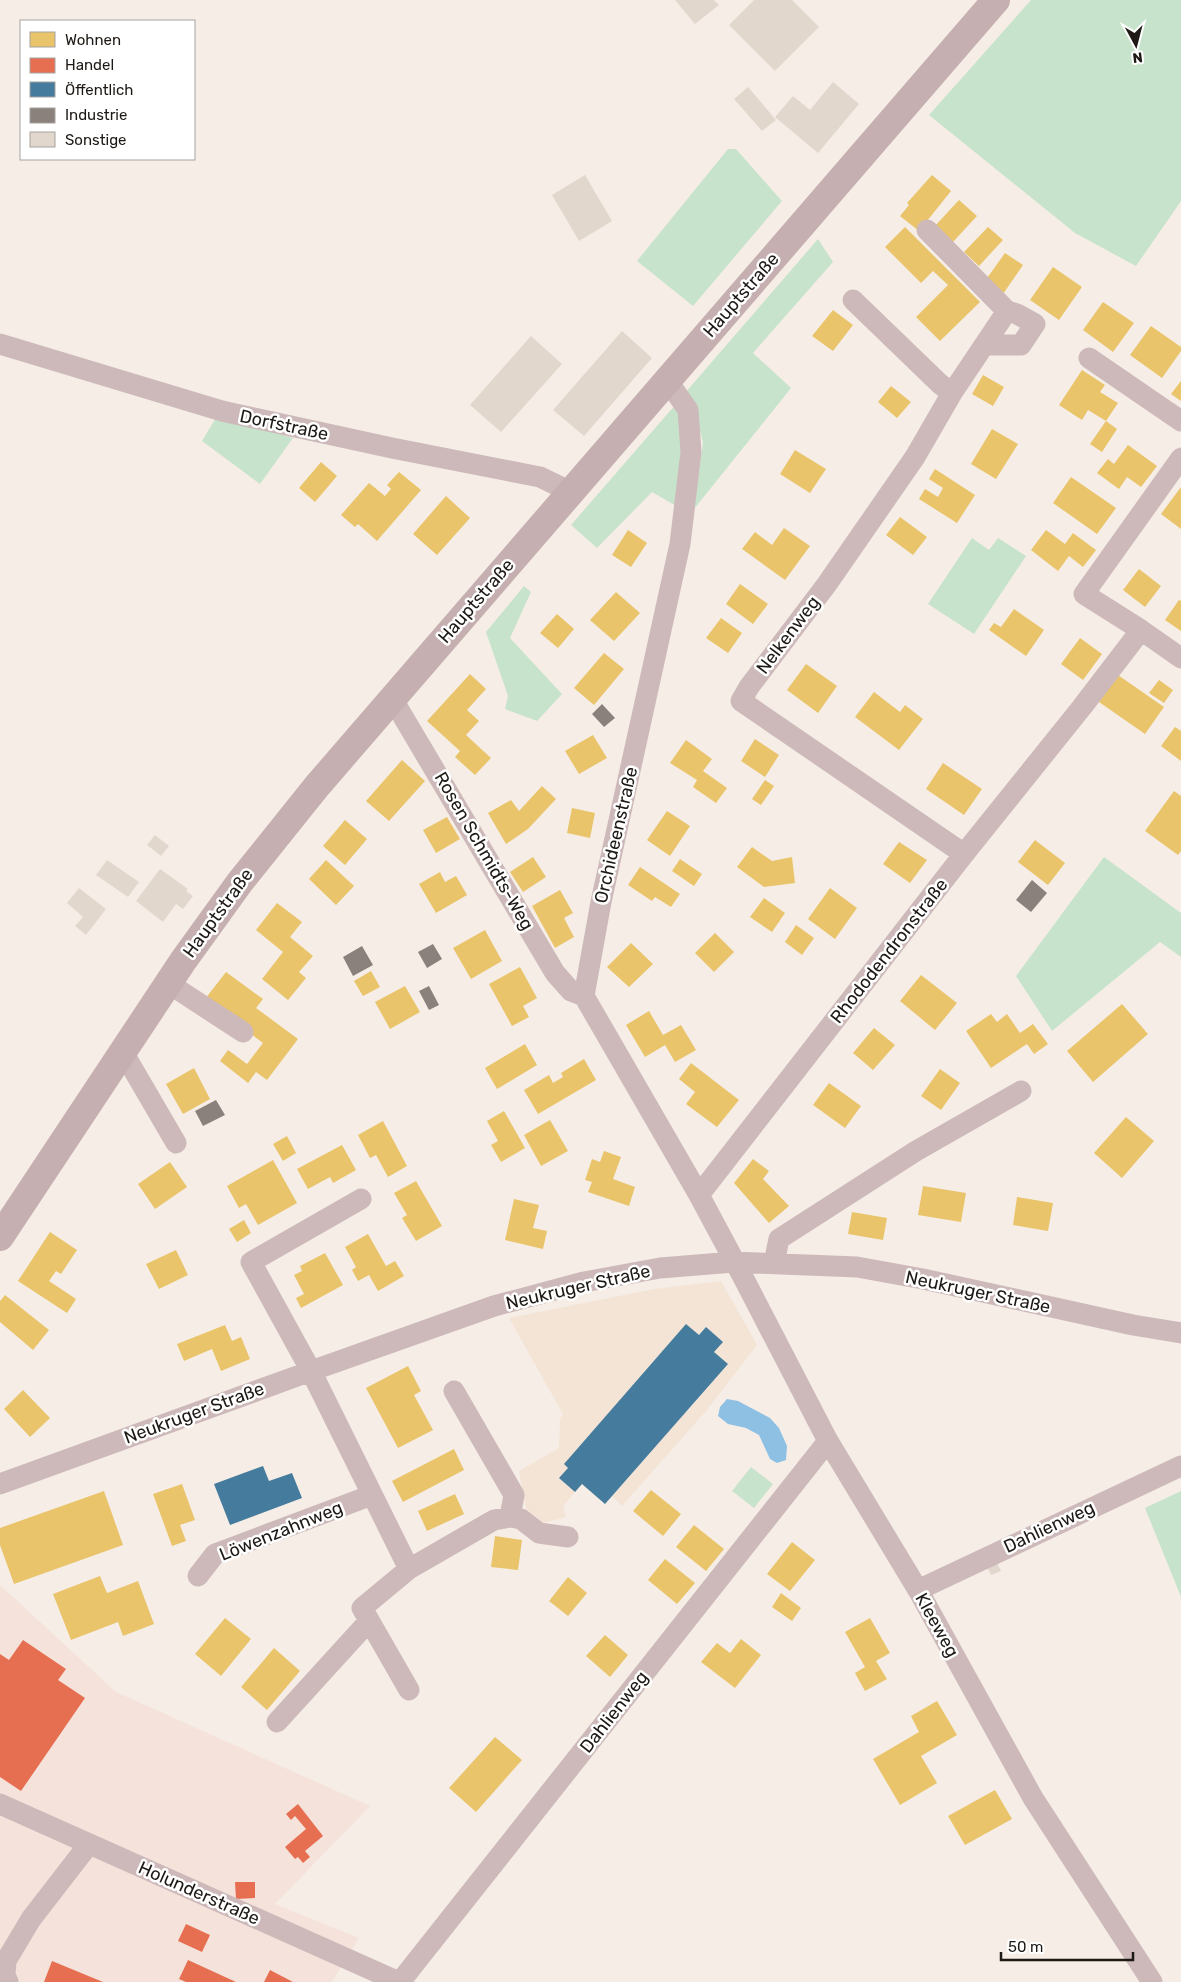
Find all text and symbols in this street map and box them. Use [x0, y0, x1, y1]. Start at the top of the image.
legend [20, 20, 195, 160]
north arrow [1111, 20, 1161, 70]
text: Wohnen [65, 31, 121, 49]
text: N [1131, 48, 1144, 66]
text: Handel [65, 56, 114, 74]
text: Öffentlich [65, 81, 133, 99]
text: Industrie [65, 106, 127, 124]
text: Sonstige [65, 131, 127, 149]
street label: Hauptstraße [698, 248, 784, 342]
street label: Dorfstraße [238, 405, 330, 445]
street label: Hauptstraße [433, 554, 519, 648]
street label: Nelkenweg [752, 592, 824, 678]
street label: Orchideenstraße [590, 765, 642, 905]
street label: Rosen Schmidts-Weg [430, 768, 538, 934]
street label: Hauptstraße [178, 864, 258, 962]
street label: Rhododendronstraße [826, 874, 952, 1028]
street label: Neukruger Straße [504, 1260, 652, 1314]
street label: Neukruger Straße [904, 1266, 1052, 1318]
street label: Neukruger Straße [121, 1377, 267, 1449]
street label: Löwenzahnweg [216, 1496, 346, 1566]
street label: Dahlienweg [1000, 1496, 1098, 1558]
street label: Kleeweg [910, 1589, 964, 1661]
street label: Dahlienweg [575, 1667, 653, 1757]
street label: Holunderstraße [135, 1856, 263, 1930]
scale bar [1001, 1930, 1134, 1962]
text: 50 m [1008, 1938, 1043, 1956]

